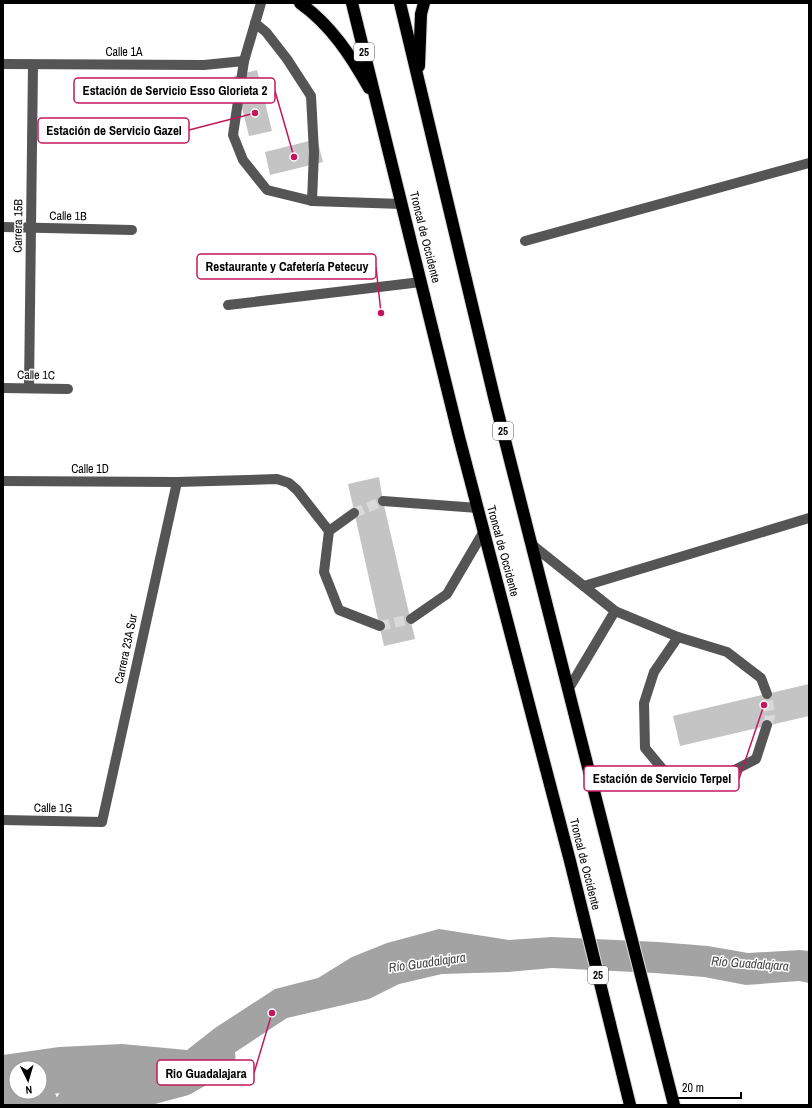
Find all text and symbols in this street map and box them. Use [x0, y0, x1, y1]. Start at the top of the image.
road number: 25 [354, 43, 374, 61]
street label: Calle 1A [105, 44, 143, 60]
callout: Estación de Servicio Esso Glorieta 2 [74, 78, 275, 103]
text: Estación de Servicio Esso Glorieta 2 [83, 82, 268, 99]
callout: Estación de Servicio Gazel [38, 118, 189, 143]
text: Estación de Servicio Gazel [46, 122, 182, 139]
street label: Troncal de Occidente [406, 190, 444, 284]
street label: Carrera 15B [10, 199, 26, 253]
street label: Calle 1B [49, 208, 87, 224]
callout: Restaurante y Cafetería Petecuy [197, 254, 376, 279]
text: Restaurante y Cafetería Petecuy [206, 258, 369, 275]
street label: Calle 1C [17, 367, 55, 383]
road number: 25 [493, 422, 513, 440]
street label: Calle 1D [71, 461, 109, 477]
street label: Troncal de Occidente [483, 504, 523, 598]
street label: Carrera 23A Sur [111, 612, 141, 685]
callout: Estación de Servicio Terpel [584, 766, 739, 791]
text: Estación de Servicio Terpel [593, 770, 731, 787]
street label: Calle 1G [34, 800, 72, 816]
street label: Troncal de Occidente [566, 817, 604, 911]
water label: Río Guadalajara [387, 949, 467, 976]
water label: Río Guadalajara [711, 952, 789, 975]
road number: 25 [588, 966, 608, 984]
north arrow [8, 1060, 48, 1100]
callout: Rio Guadalajara [157, 1060, 254, 1085]
text: Rio Guadalajara [165, 1065, 247, 1082]
scale bar [676, 1074, 741, 1100]
text: 20 m [682, 1080, 704, 1096]
text: N [25, 1083, 33, 1097]

